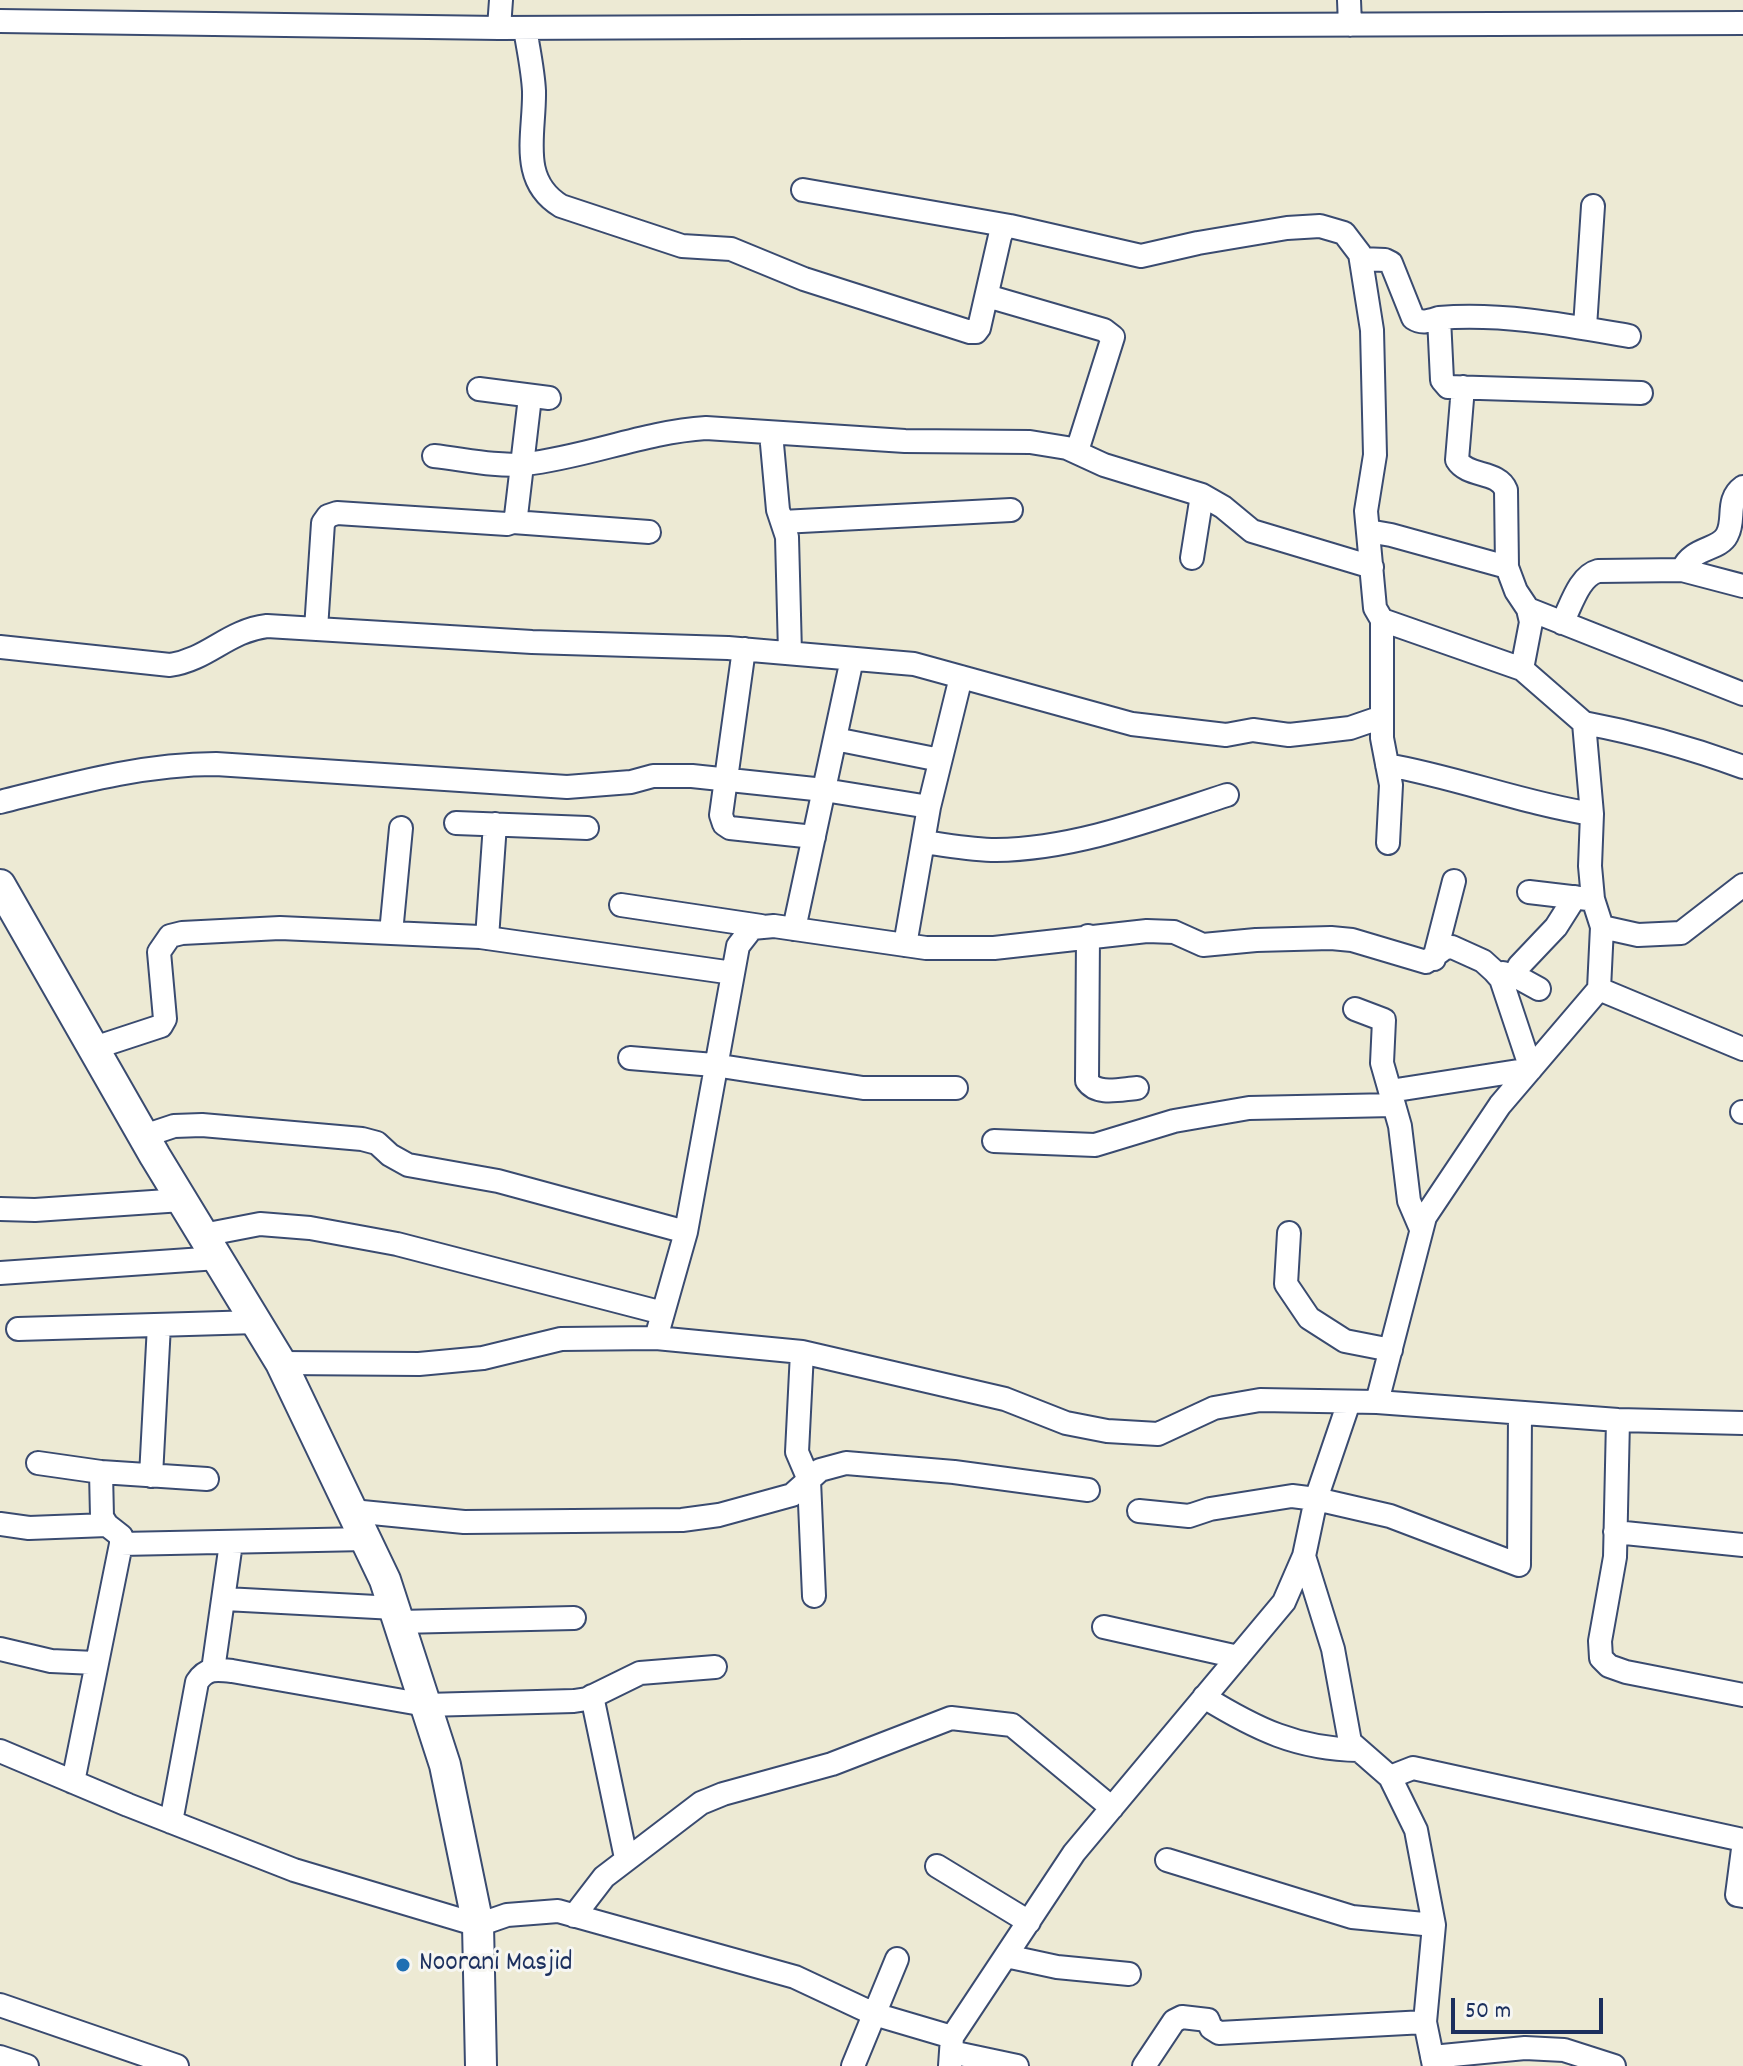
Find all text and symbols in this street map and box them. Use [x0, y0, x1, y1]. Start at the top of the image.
place label: Noorani Masjid [419, 1948, 573, 1982]
marker: Noorani Masjid [394, 1956, 412, 1974]
scale bar [1455, 1982, 1607, 2032]
text: 50 m [1465, 1995, 1511, 2029]

